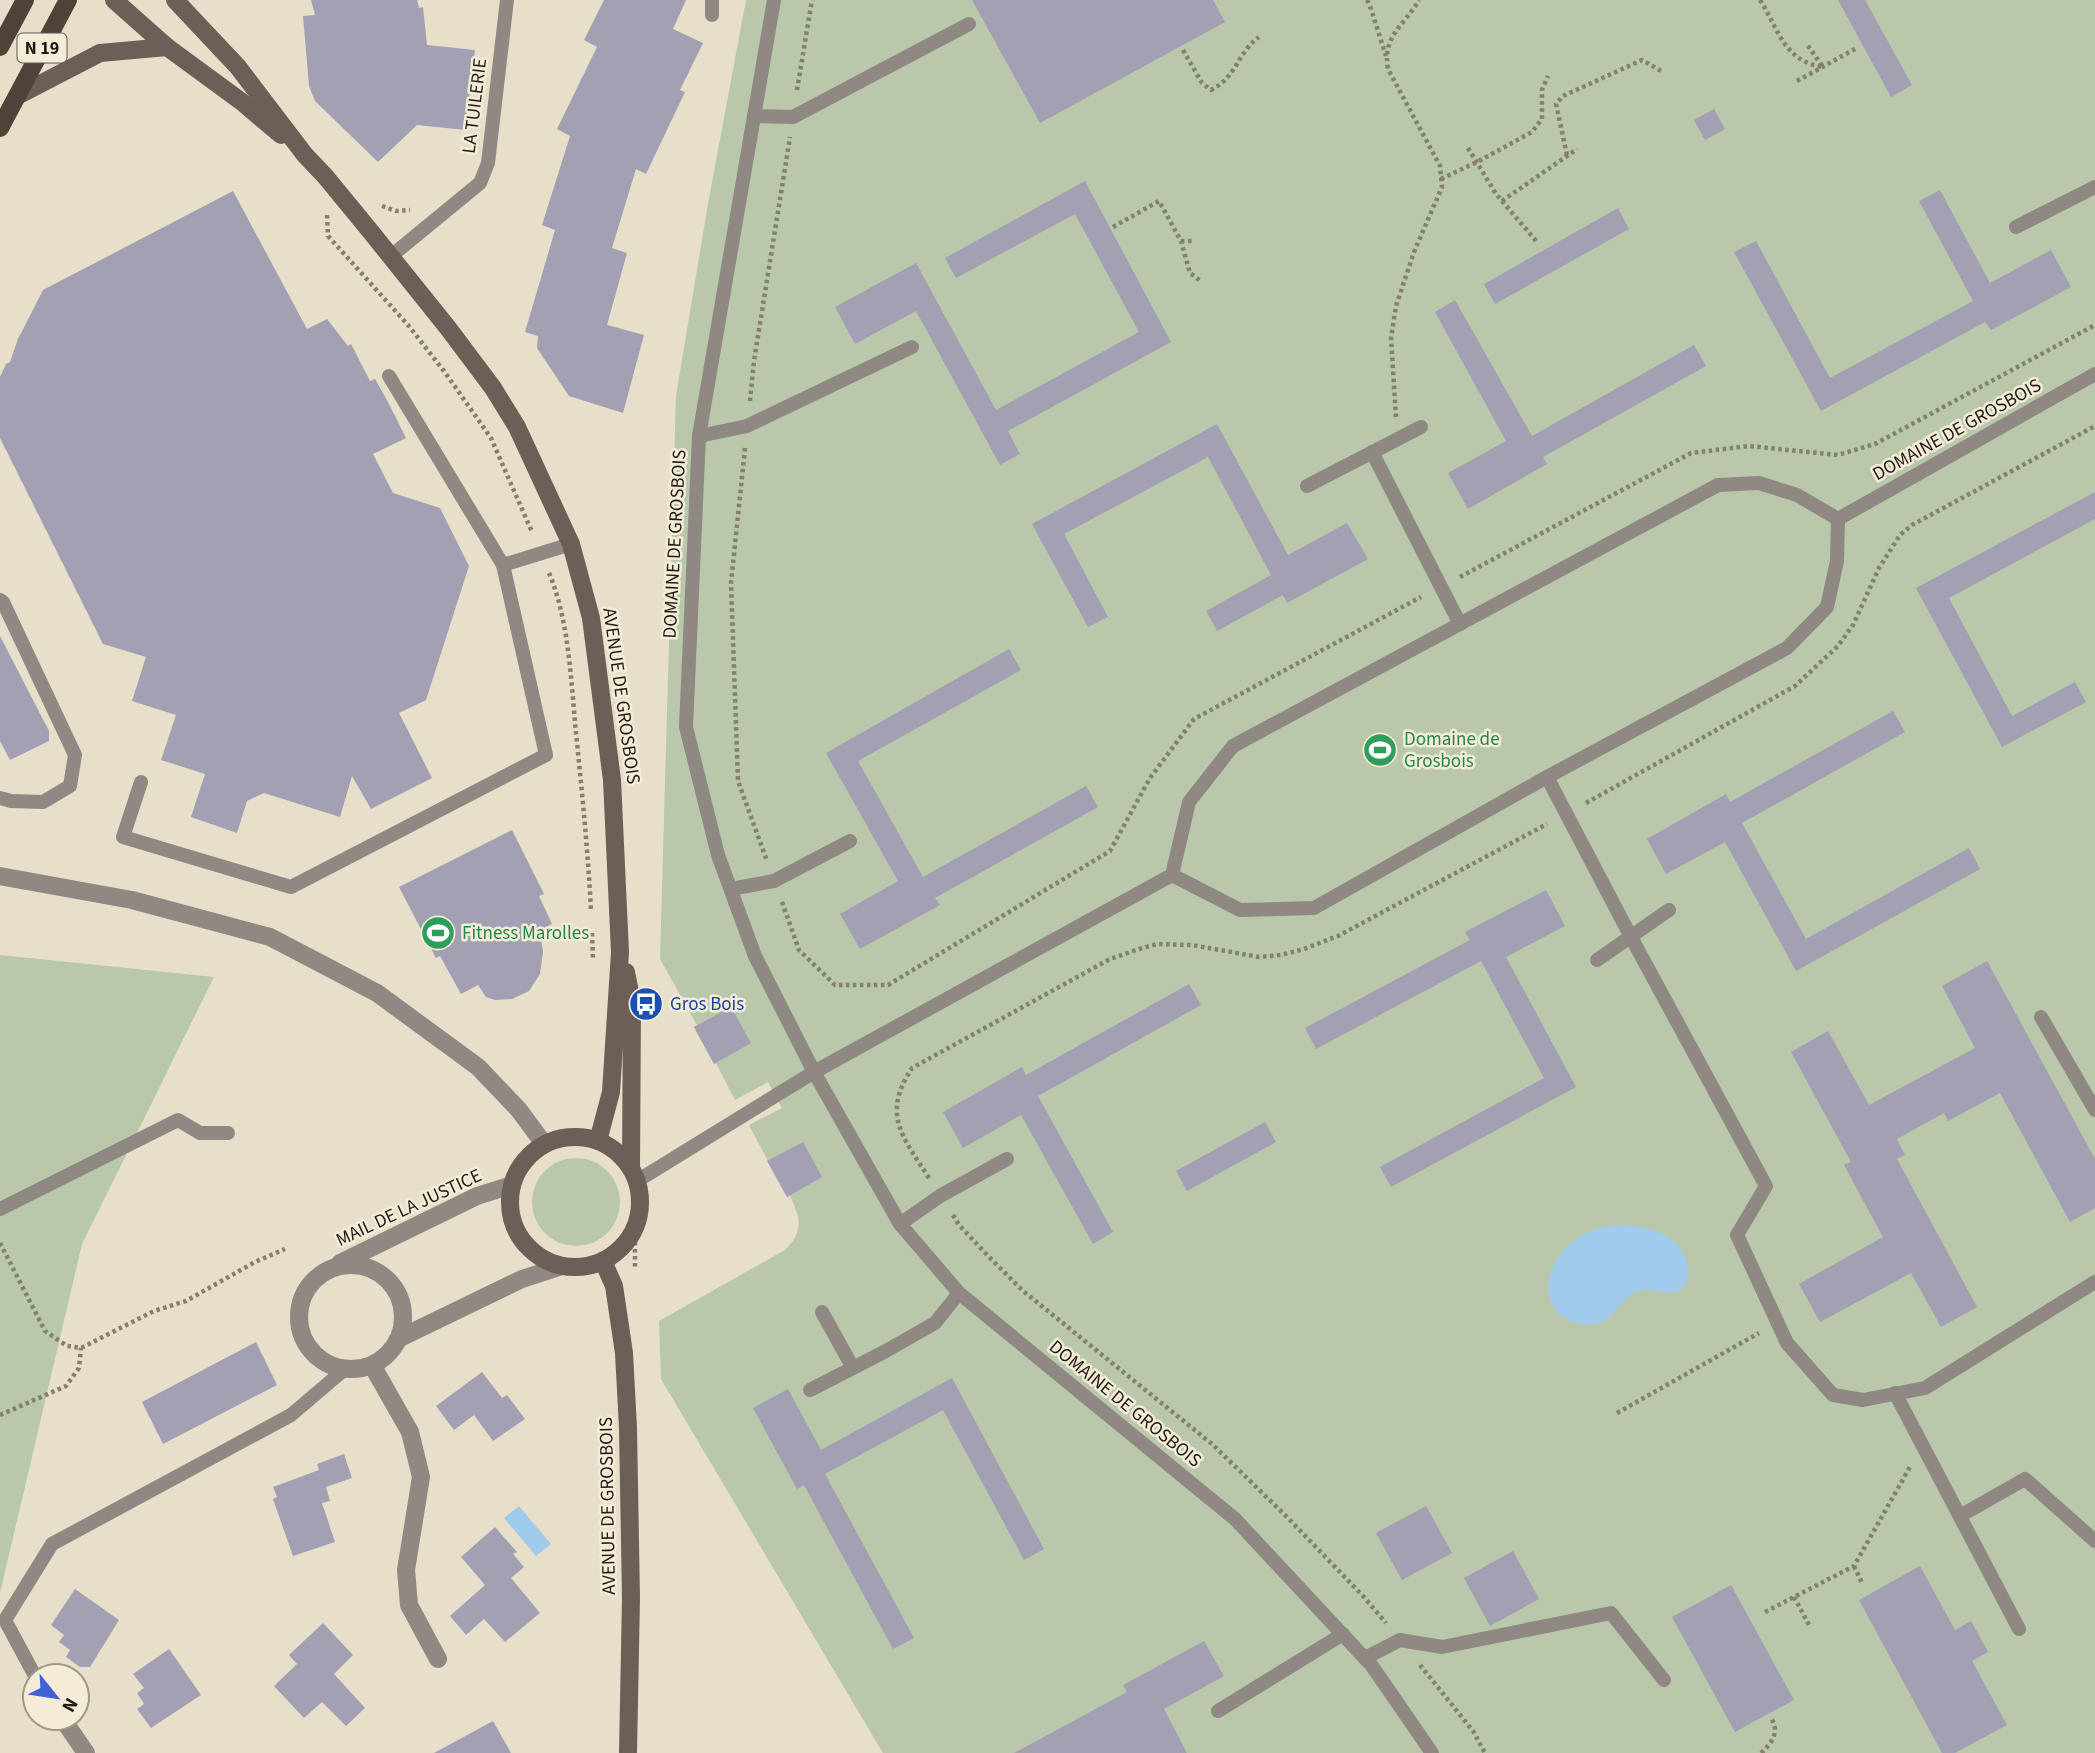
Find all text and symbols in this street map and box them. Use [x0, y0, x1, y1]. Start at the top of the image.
road number: N 19 [18, 33, 66, 62]
street label: LA TUILERIE [456, 57, 494, 155]
street label: DOMAINE DE GROSBOIS [1868, 372, 2046, 488]
street label: DOMAINE DE GROSBOIS [657, 449, 693, 639]
street label: AVENUE DE GROSBOIS [595, 606, 647, 786]
place label: Domaine de Grosbois [1404, 726, 1500, 775]
sports icon: Domaine de Grosbois [1361, 731, 1399, 769]
sports icon: Fitness Marolles [419, 914, 457, 952]
place label: Fitness Marolles [462, 920, 589, 947]
bus stop icon: Gros Bois [627, 985, 665, 1023]
place label: Gros Bois [670, 991, 744, 1018]
street label: MAIL DE LA JUSTICE [332, 1162, 486, 1254]
street label: DOMAINE DE GROSBOIS [1043, 1334, 1207, 1474]
street label: AVENUE DE GROSBOIS [593, 1417, 623, 1595]
north arrow [21, 1662, 91, 1732]
text: N [55, 1693, 84, 1717]

